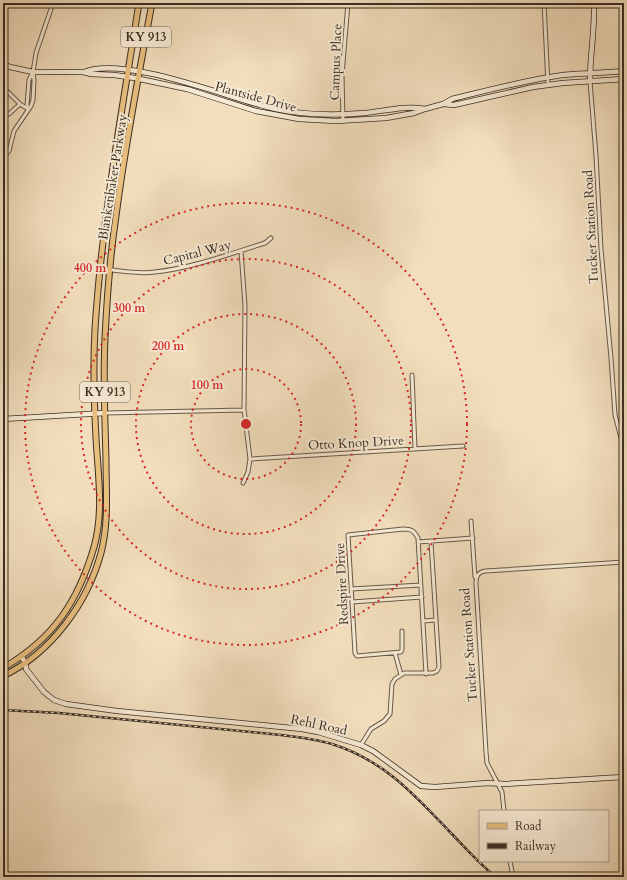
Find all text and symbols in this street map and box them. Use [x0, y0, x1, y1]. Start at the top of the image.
street label: Campus Place [326, 23, 346, 101]
road number: KY 913 [121, 27, 171, 47]
street label: Plantside Drive [213, 77, 299, 117]
street label: Blankenbaker Parkway [94, 113, 132, 241]
street label: Tucker Station Road [579, 169, 603, 284]
street label: Capital Way [161, 236, 233, 270]
text: 400 m [74, 260, 107, 276]
text: 300 m [113, 300, 146, 316]
text: 200 m [152, 338, 185, 354]
text: 100 m [191, 377, 224, 393]
road number: KY 913 [80, 382, 130, 402]
centre of rings [239, 417, 253, 431]
street label: Otto Knop Drive [308, 431, 404, 454]
street label: Redspire Drive [331, 542, 353, 626]
street label: Tucker Station Road [456, 587, 482, 703]
street label: Rehl Road [289, 710, 349, 740]
legend [479, 810, 609, 862]
text: Road [515, 818, 542, 834]
text: Railway [515, 838, 557, 854]

